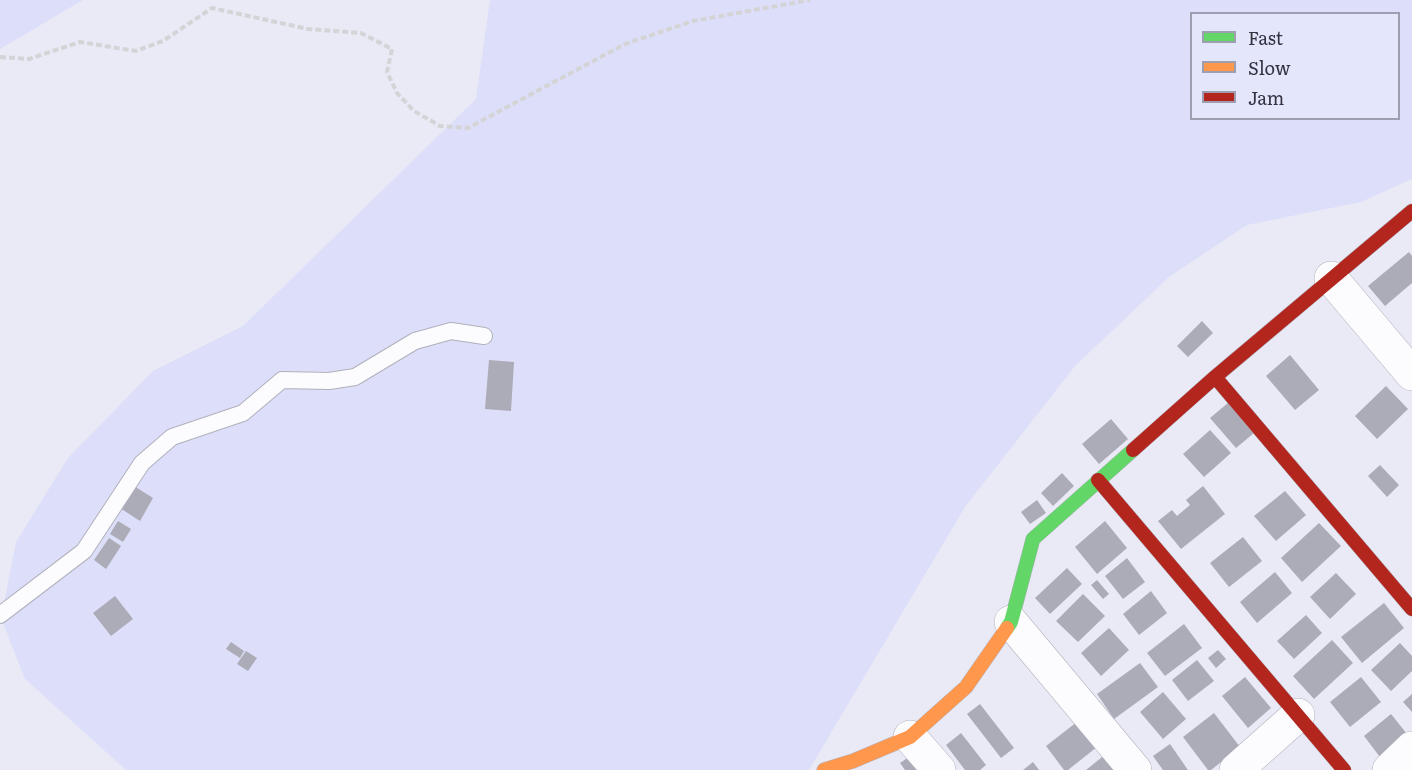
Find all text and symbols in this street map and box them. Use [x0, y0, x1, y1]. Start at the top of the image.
legend [1190, 12, 1400, 120]
text: Fast [1248, 24, 1283, 51]
text: Slow [1248, 54, 1290, 81]
text: Jam [1248, 84, 1284, 111]

